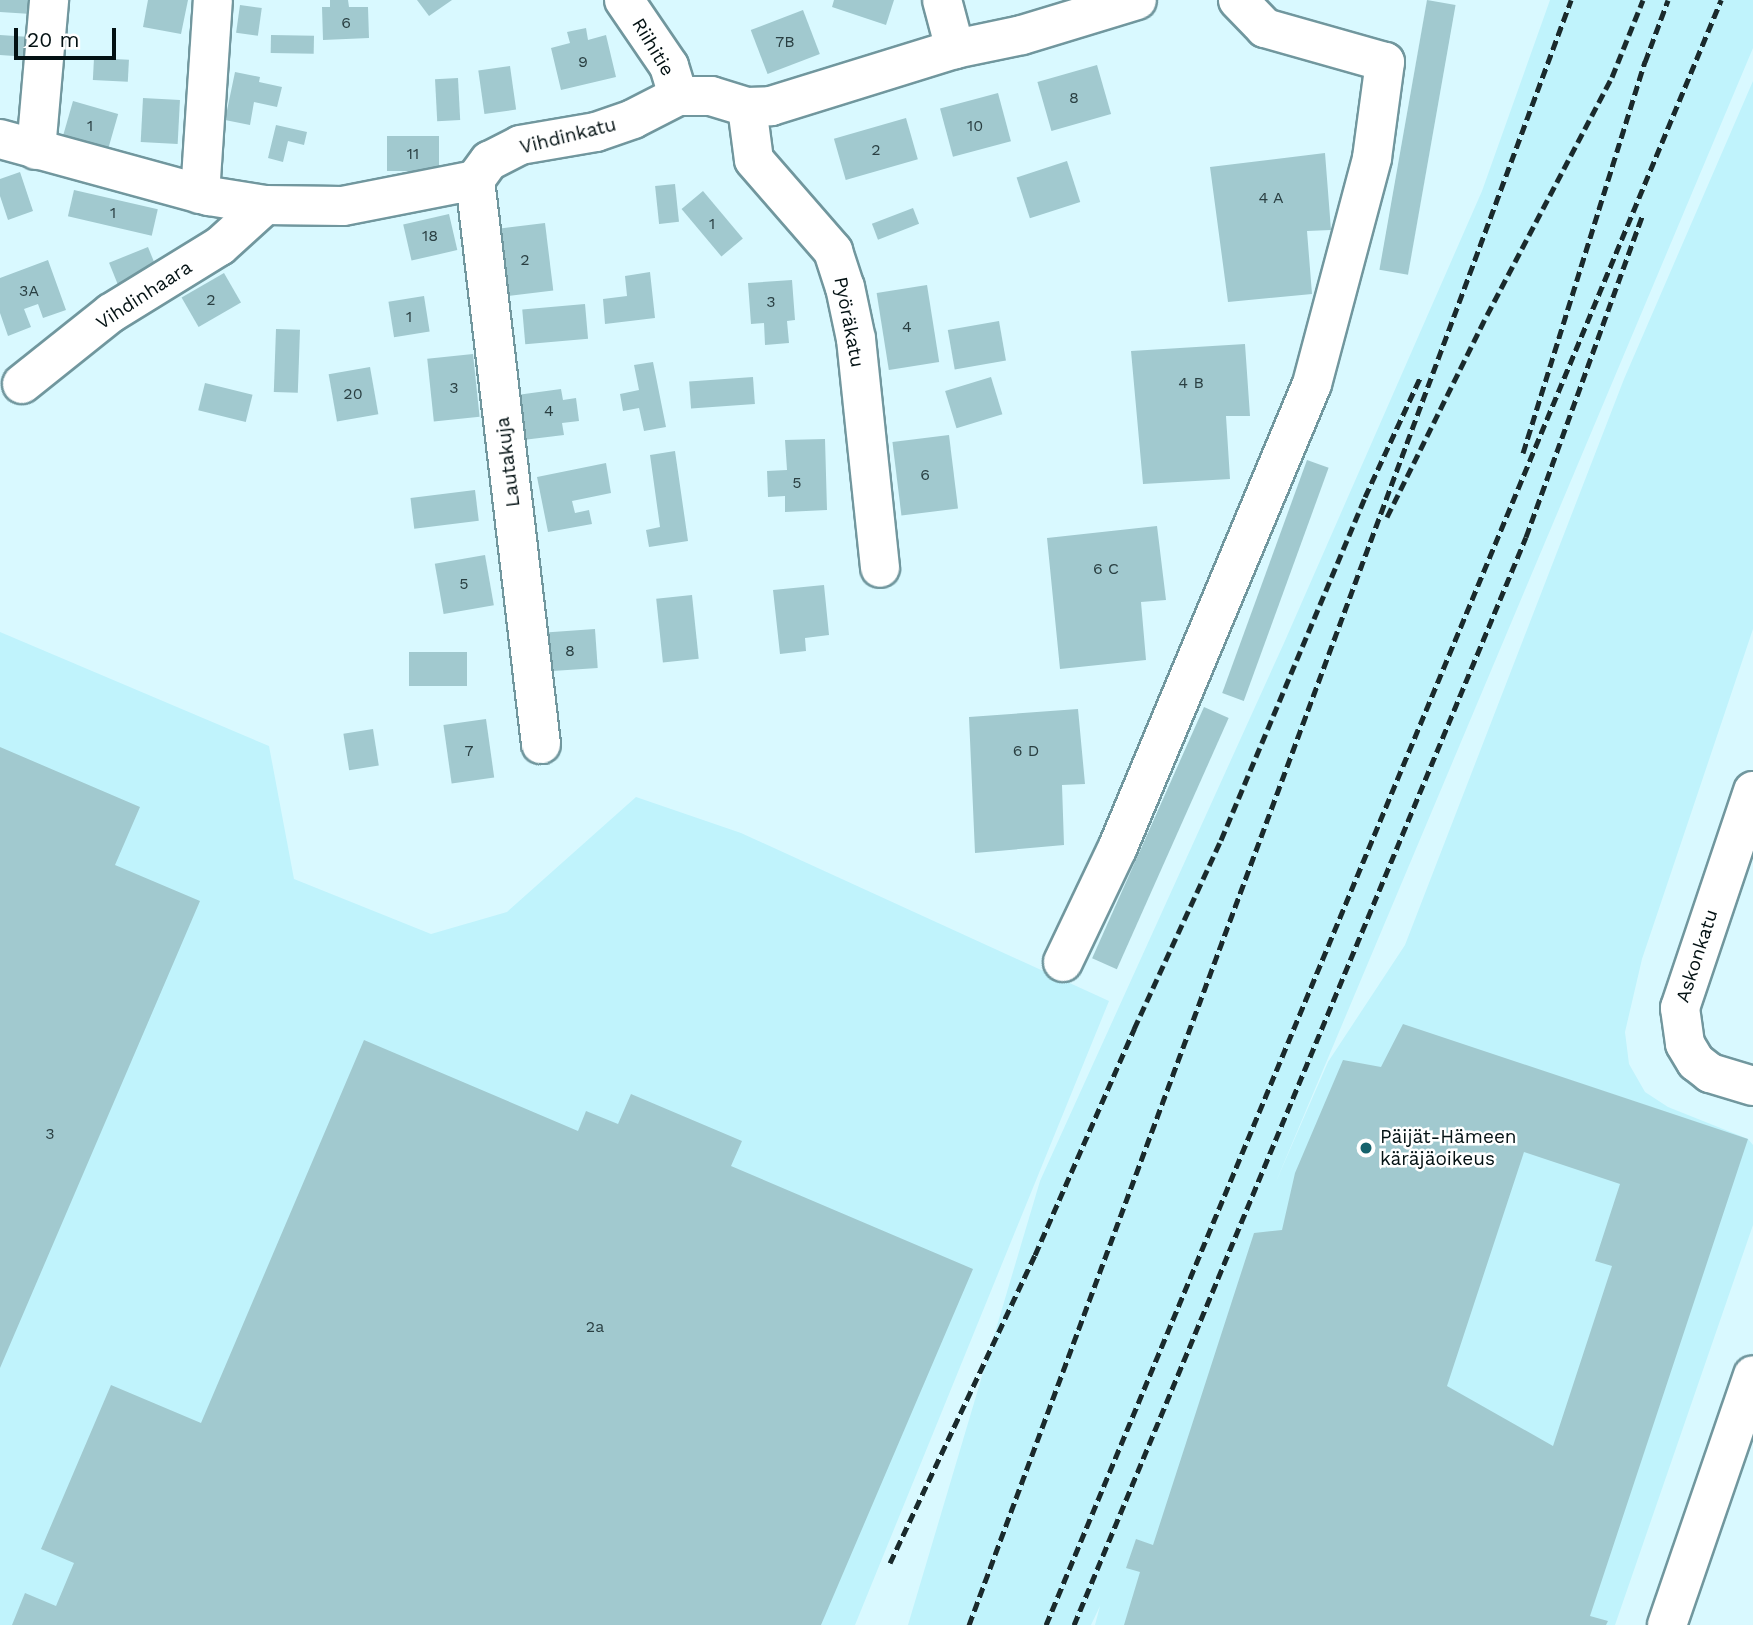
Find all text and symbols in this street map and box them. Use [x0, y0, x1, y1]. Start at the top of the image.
house number: 6 [341, 13, 351, 33]
scale bar [18, 14, 119, 58]
street label: Riihitie [627, 14, 679, 80]
text: 20 m [27, 27, 79, 52]
house number: 7B [775, 32, 795, 52]
house number: 9 [578, 52, 588, 72]
house number: 8 [1069, 88, 1079, 108]
street label: Vihdinkatu [517, 113, 619, 159]
house number: 1 [87, 116, 93, 136]
house number: 10 [967, 116, 983, 136]
house number: 2 [871, 140, 881, 160]
house number: 11 [407, 144, 419, 164]
house number: 4 A [1258, 188, 1284, 208]
house number: 1 [110, 203, 116, 223]
house number: 1 [709, 214, 715, 234]
house number: 18 [422, 226, 438, 246]
house number: 2 [520, 250, 530, 270]
street label: Vihdinhaara [92, 256, 196, 334]
street label: Pyöräkatu [829, 275, 869, 369]
house number: 3A [19, 281, 39, 301]
house number: 2 [206, 290, 216, 310]
house number: 3 [766, 292, 776, 312]
house number: 1 [406, 307, 412, 327]
house number: 4 [902, 317, 912, 337]
house number: 4 B [1178, 373, 1204, 393]
house number: 3 [449, 378, 459, 398]
house number: 20 [343, 384, 363, 404]
house number: 4 [544, 401, 554, 421]
street label: Lautakuja [491, 416, 525, 508]
house number: 6 [920, 465, 930, 485]
house number: 5 [792, 473, 802, 493]
house number: 6 C [1093, 559, 1119, 579]
house number: 5 [459, 574, 469, 594]
house number: 8 [565, 641, 575, 661]
house number: 7 [465, 741, 473, 761]
house number: 6 D [1013, 741, 1039, 761]
street label: Askonkatu [1671, 906, 1723, 1006]
house number: 3 [45, 1124, 55, 1144]
place label: Päijät-Hämeen käräjäoikeus [1380, 1126, 1517, 1170]
marker: Päijät-Hämeen käräjäoikeus [1358, 1140, 1374, 1156]
house number: 2a [586, 1317, 604, 1337]

